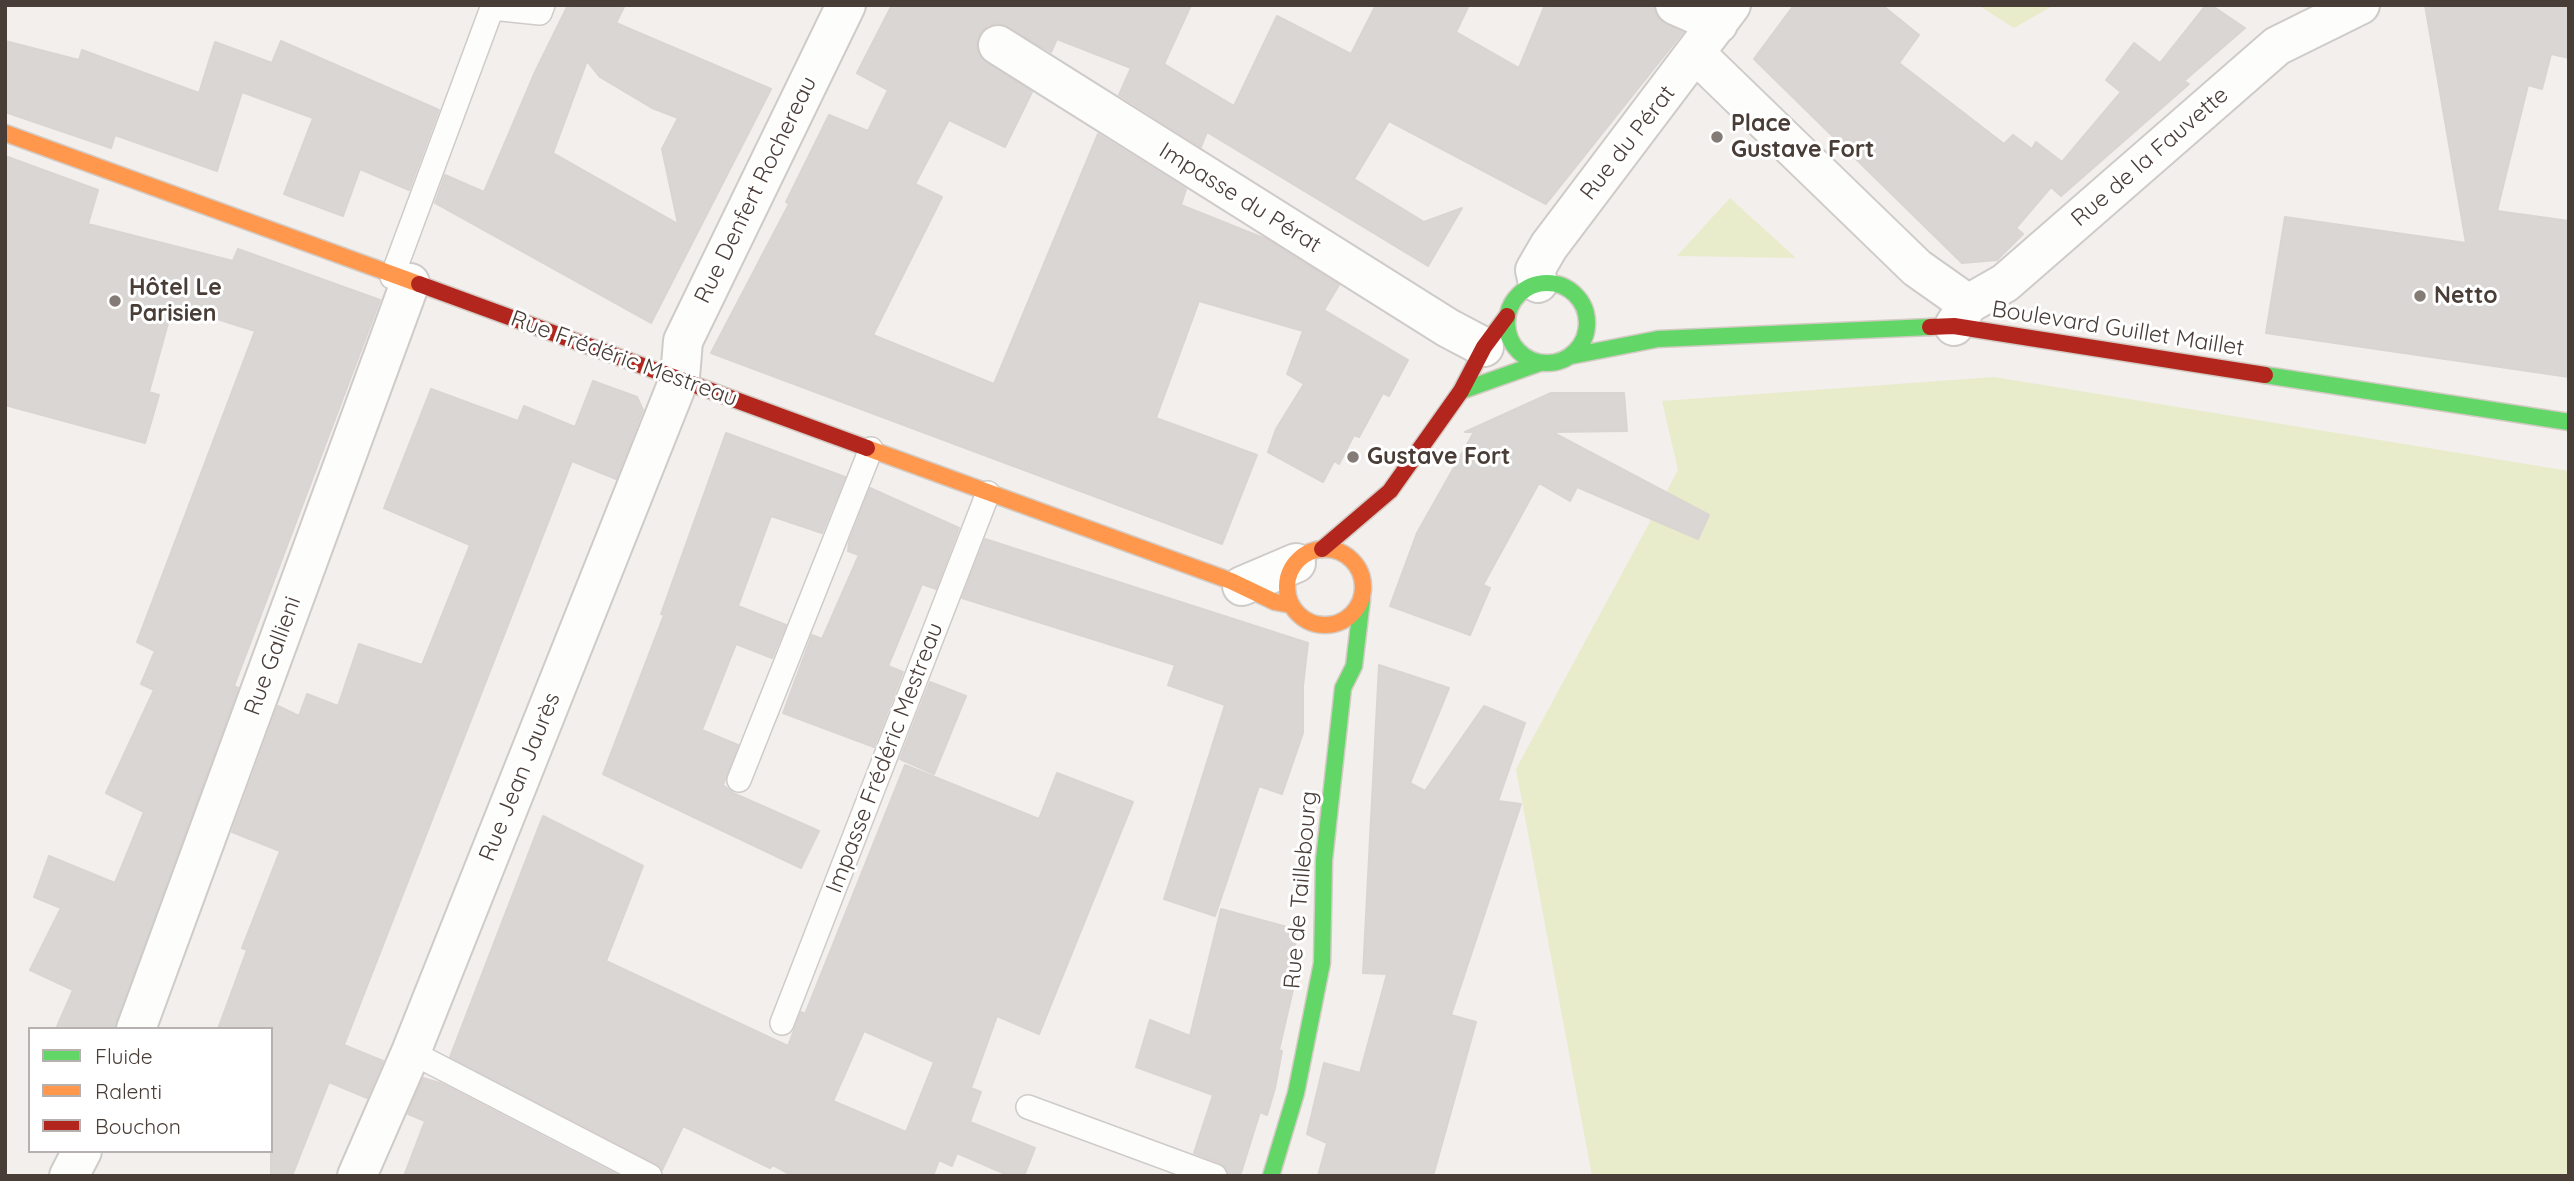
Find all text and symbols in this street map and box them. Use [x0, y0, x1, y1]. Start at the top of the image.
street label: Rue Denfert Rochereau [689, 72, 823, 308]
street label: Rue du Pérat [1575, 80, 1681, 206]
street label: Rue de la Fauvette [2066, 81, 2234, 233]
place label: Place Gustave Fort [1731, 110, 1874, 164]
marker: Place Gustave Fort [1709, 129, 1725, 145]
street label: Impasse du Pérat [1154, 137, 1326, 259]
place label: Hôtel Le Parisien [129, 274, 222, 328]
place label: Netto [2434, 282, 2498, 310]
marker: Netto [2412, 288, 2428, 304]
marker: Hôtel Le Parisien [107, 293, 123, 309]
street label: Boulevard Guillet Maillet [1990, 295, 2246, 363]
street label: Rue Frédéric Mestreau [507, 305, 741, 413]
place label: Gustave Fort [1367, 443, 1510, 471]
marker: Gustave Fort [1345, 449, 1361, 465]
street label: Rue Gallieni [239, 593, 307, 719]
street label: Impasse Frédéric Mestreau [821, 619, 949, 897]
street label: Rue Jean Jaurès [474, 689, 566, 865]
street label: Rue de Taillebourg [1279, 790, 1323, 990]
legend [28, 1027, 273, 1153]
text: Fluide [95, 1043, 153, 1069]
text: Ralenti [95, 1078, 162, 1104]
text: Bouchon [95, 1113, 181, 1139]

